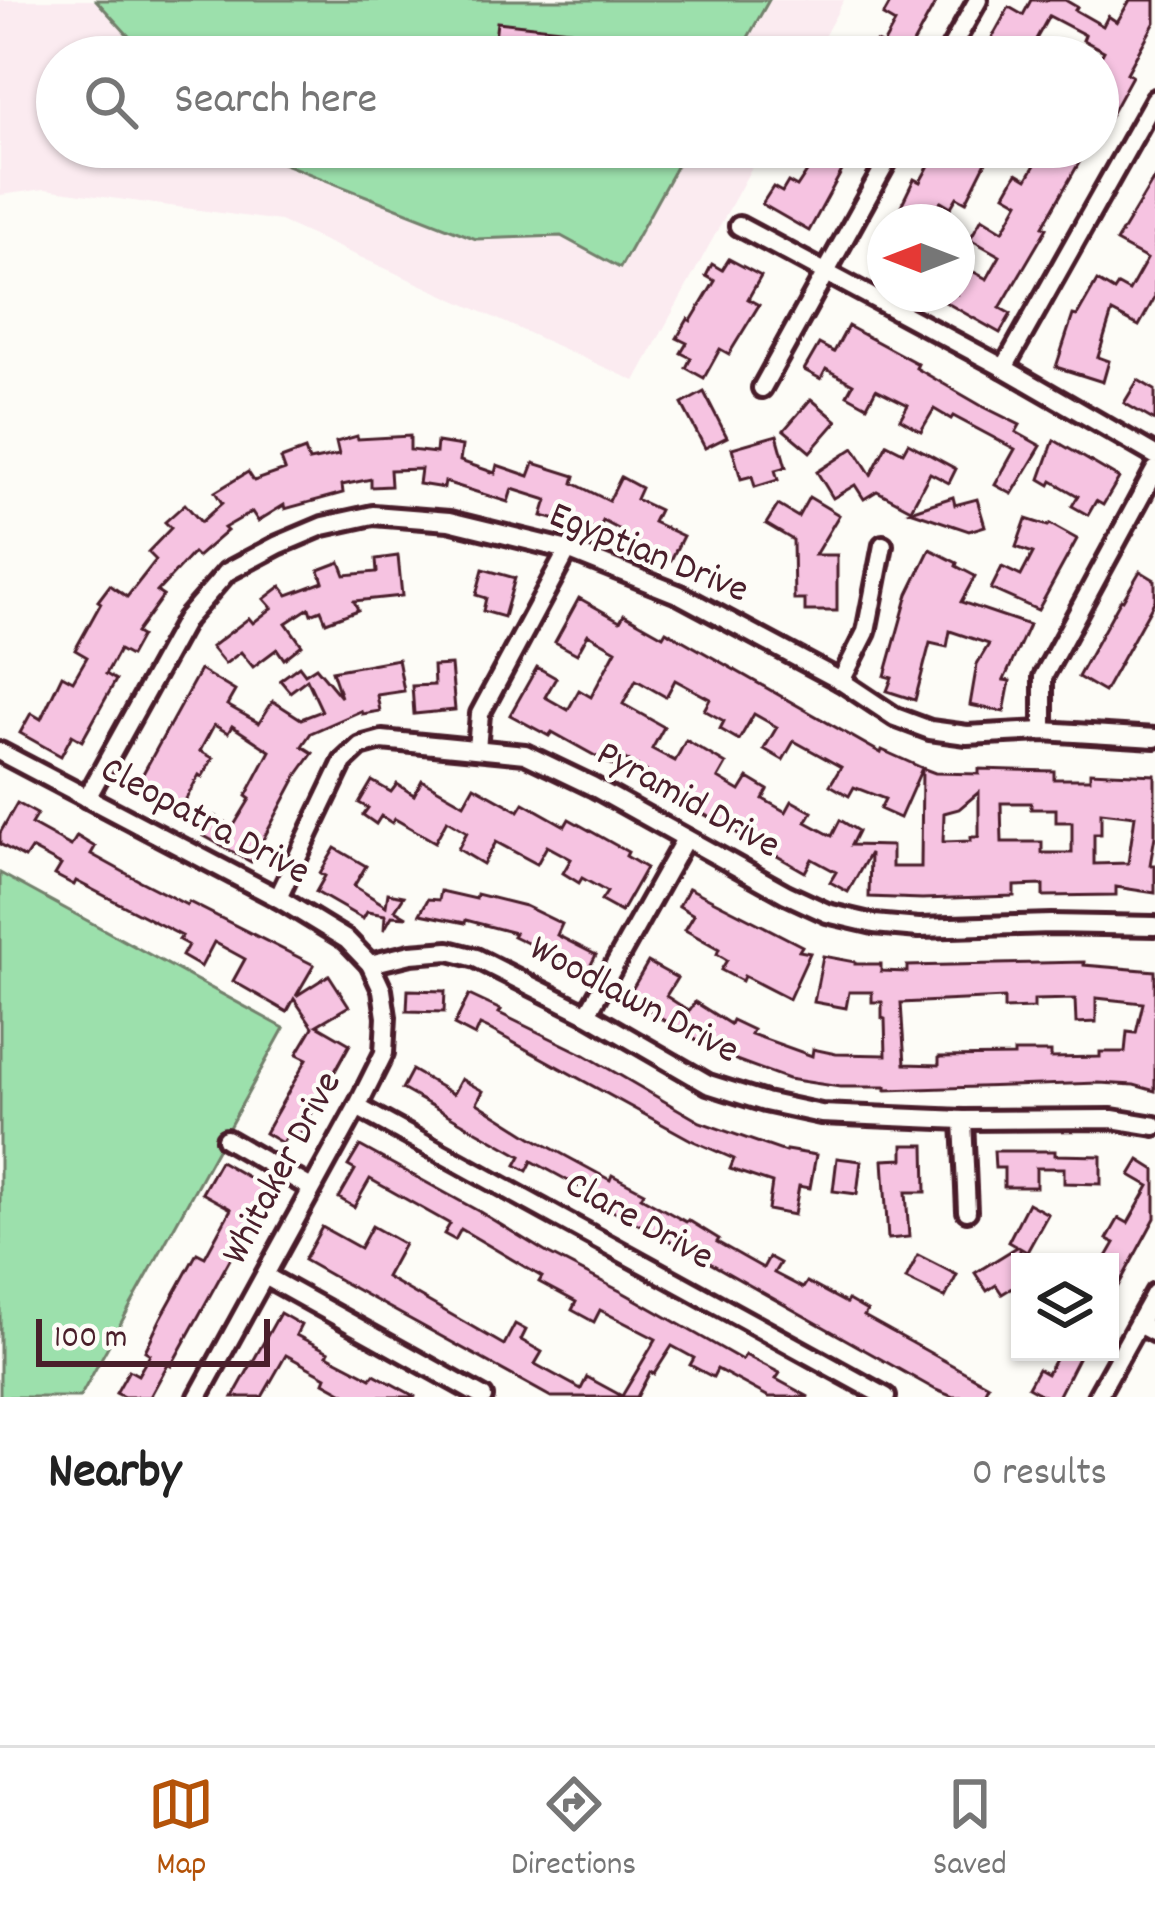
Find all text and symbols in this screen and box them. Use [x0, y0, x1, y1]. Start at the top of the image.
search box [36, 36, 1119, 168]
icon: search [78, 69, 144, 135]
text: Search here [174, 70, 377, 134]
north arrow [867, 204, 975, 312]
street label: Egyptian Drive [540, 490, 756, 620]
street label: Pyramid Drive [585, 729, 789, 875]
street label: Cleopatra Drive [89, 745, 319, 901]
street label: Woodlawn Drive [518, 924, 748, 1080]
street label: Whitaker Drive [210, 1063, 358, 1275]
street label: Clare Drive [554, 1160, 722, 1286]
map controls [1011, 1253, 1119, 1361]
button: layers [1011, 1253, 1119, 1361]
scale bar [36, 1313, 270, 1366]
text: 100 m [54, 1316, 127, 1363]
text: Nearby [48, 1439, 181, 1511]
text: 0 results [972, 1448, 1107, 1503]
tab: Map [148, 1771, 214, 1890]
tab: Directions [511, 1771, 636, 1890]
tab: Saved [933, 1771, 1007, 1890]

